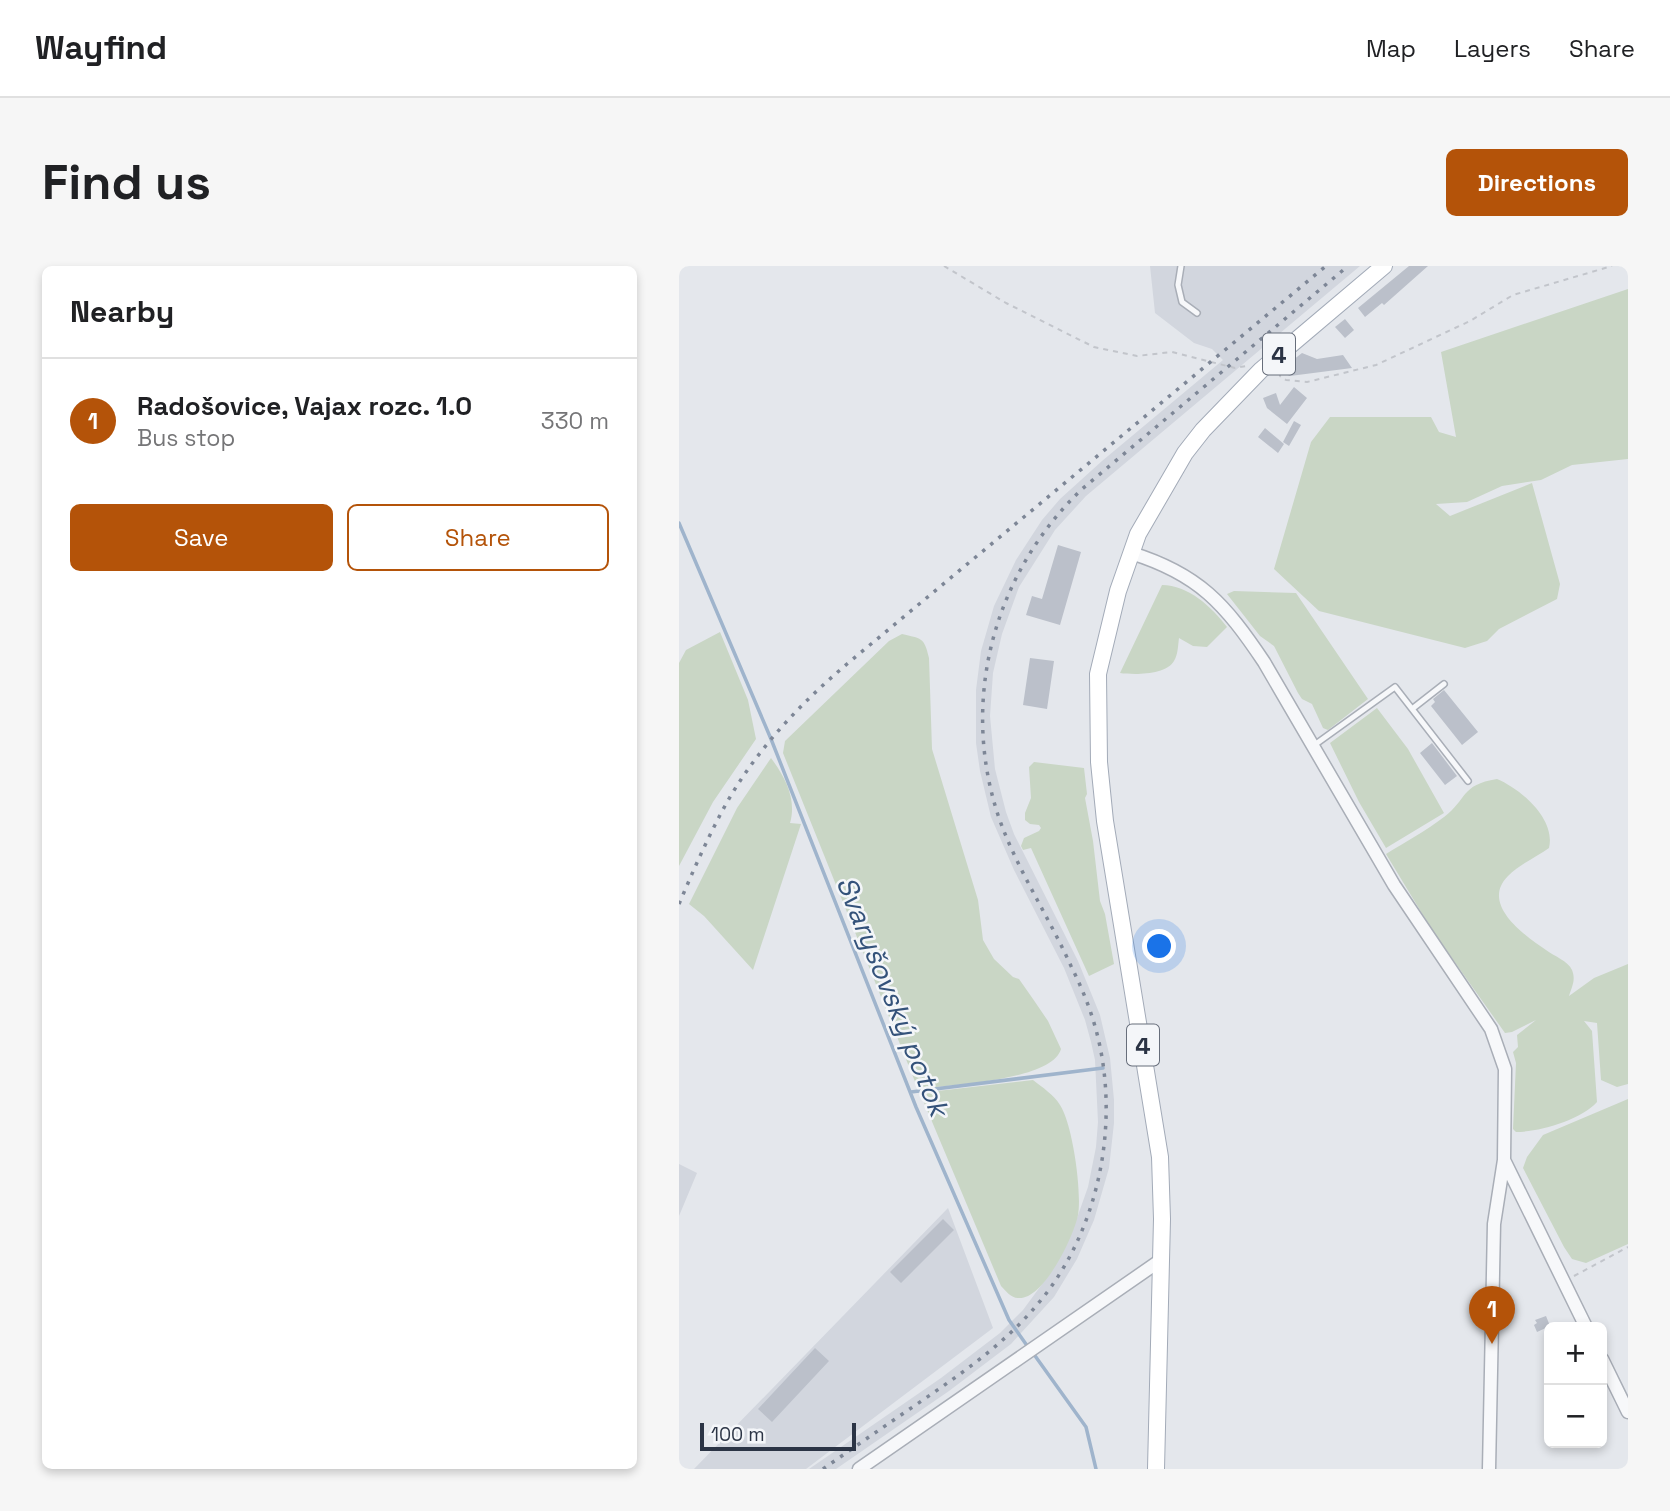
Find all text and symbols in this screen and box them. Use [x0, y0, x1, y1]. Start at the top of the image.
text: Wayfind [35, 27, 167, 69]
text: Map [1366, 33, 1416, 64]
text: Layers [1454, 33, 1531, 64]
text: Share [1569, 33, 1635, 64]
button: Directions [1446, 149, 1628, 216]
text: Find us [42, 151, 211, 213]
text: Nearby [70, 292, 174, 331]
road number: 4 [1263, 334, 1295, 374]
text: Radošovice, Vajax rozc. 1.0 [137, 389, 472, 423]
text: 1 [88, 406, 98, 436]
text: 330 m [541, 406, 609, 436]
text: Bus stop [137, 423, 235, 453]
button: Save [70, 504, 333, 571]
button: Share [347, 504, 609, 571]
water label: Svaryšovský potok [828, 871, 959, 1124]
your location [1142, 929, 1176, 963]
road number: 4 [1127, 1024, 1159, 1066]
pin: 1 [1469, 1286, 1515, 1344]
map controls [1544, 1322, 1607, 1448]
button: + [1544, 1322, 1607, 1385]
button: − [1544, 1385, 1607, 1448]
scale bar [700, 1420, 856, 1452]
text: 100 m [711, 1422, 765, 1447]

